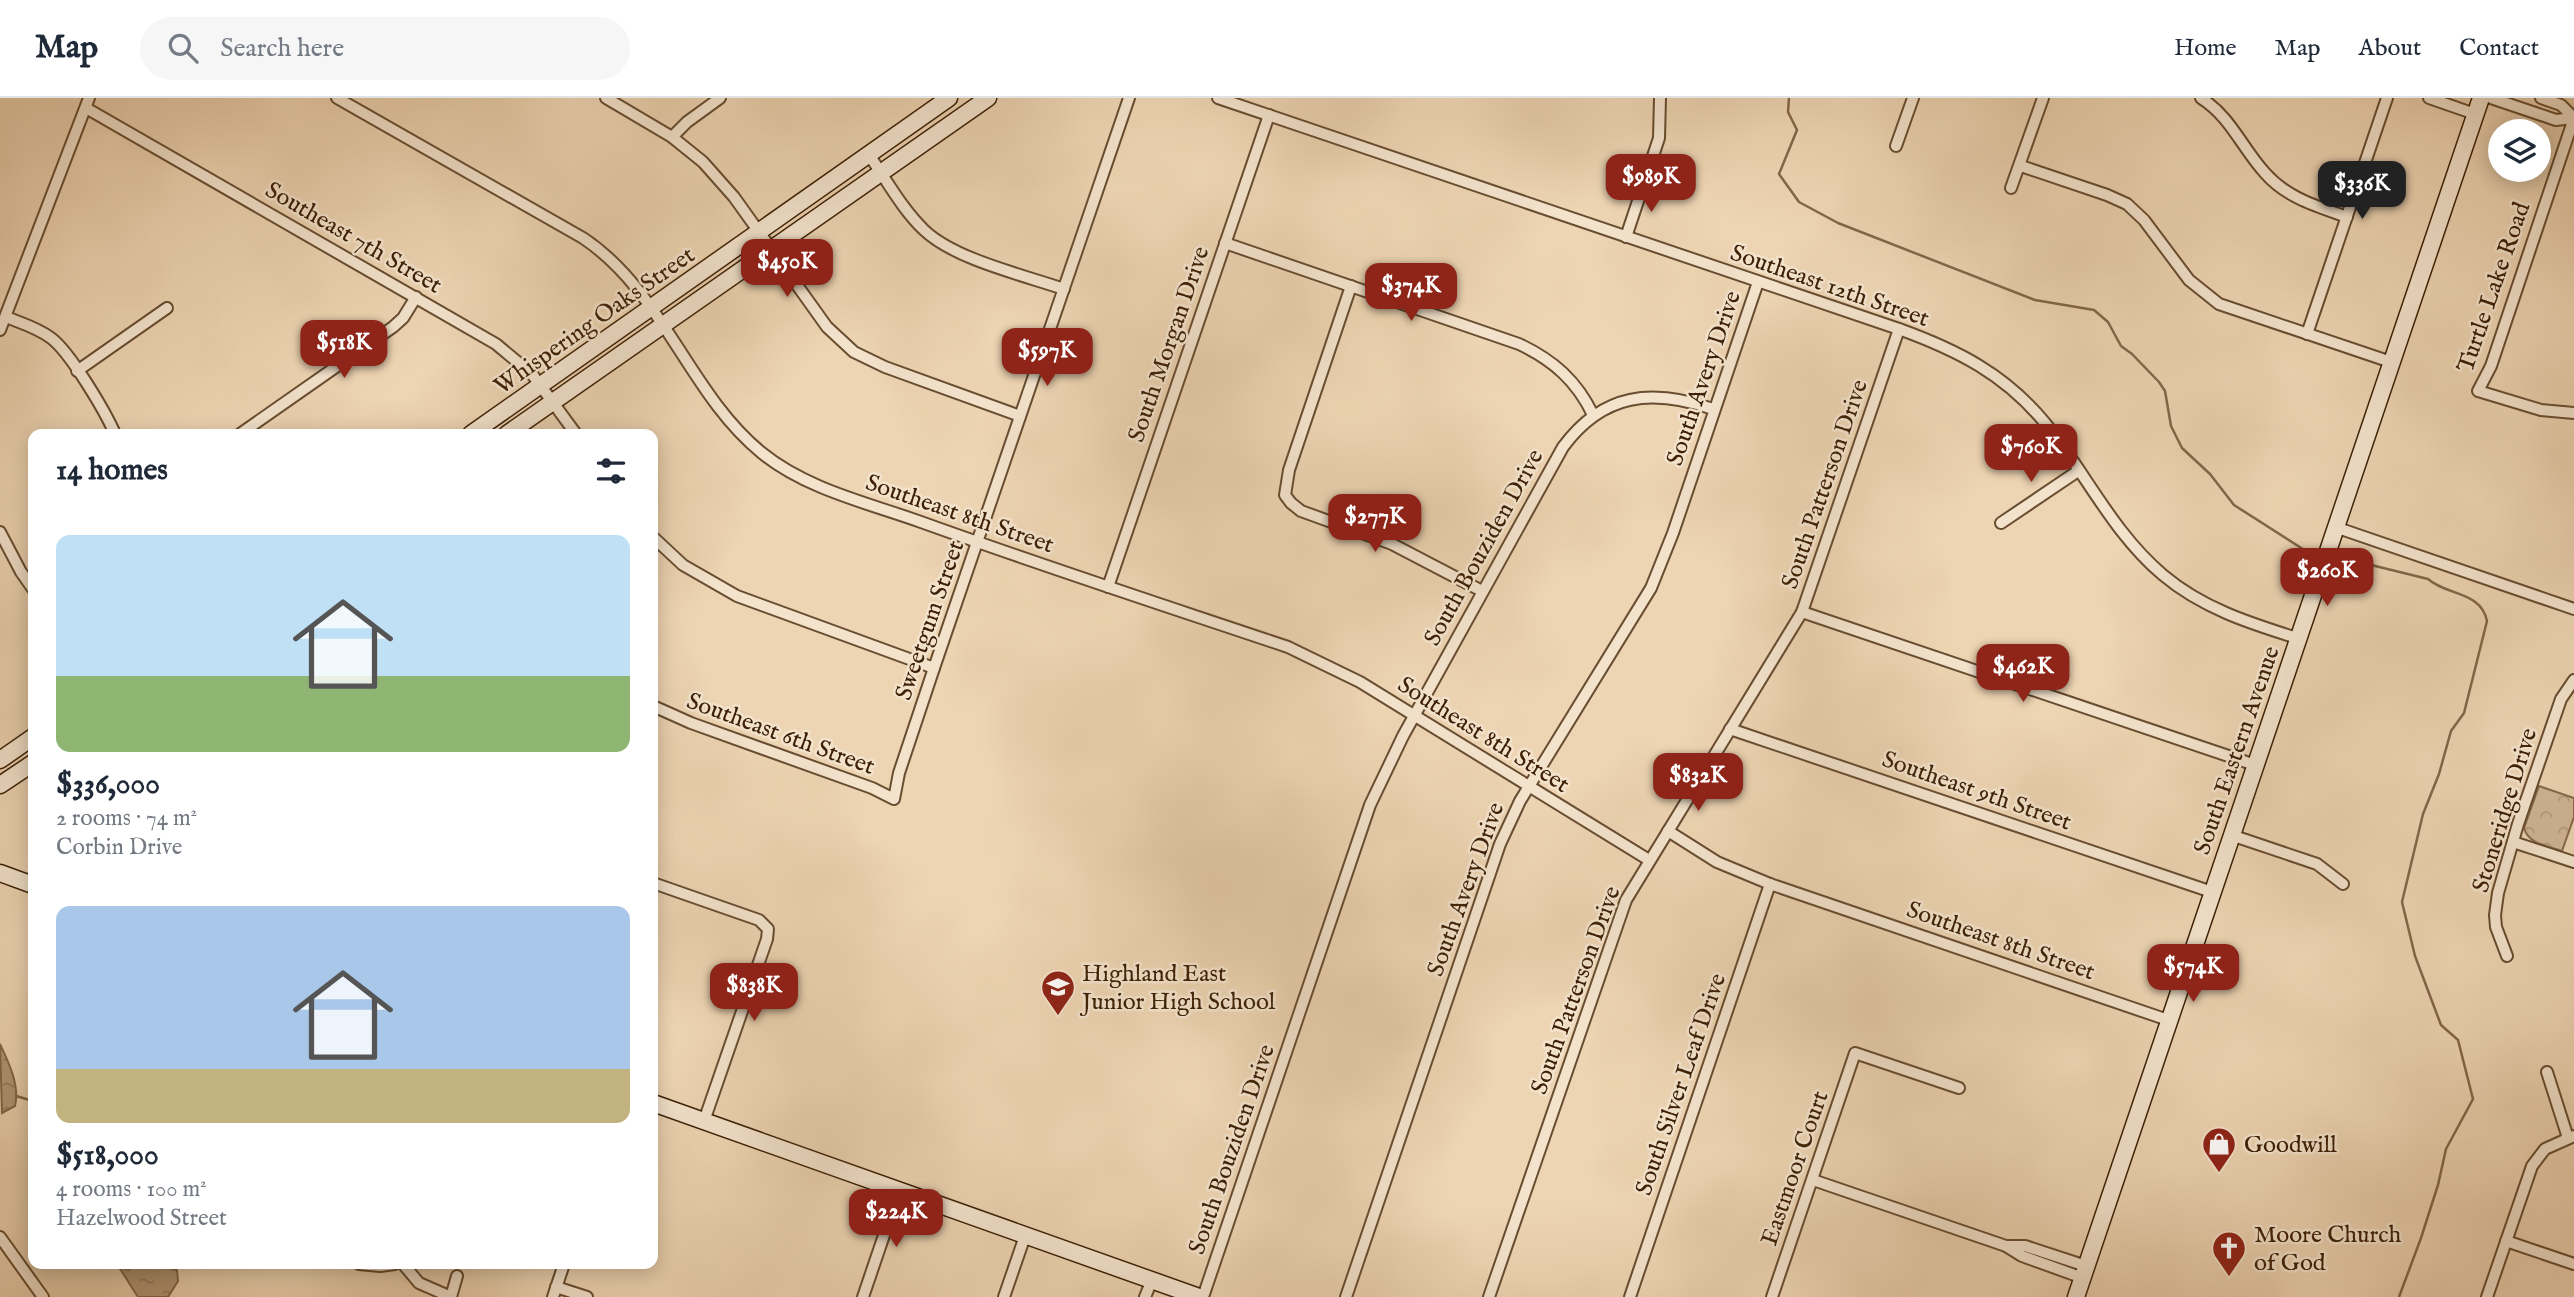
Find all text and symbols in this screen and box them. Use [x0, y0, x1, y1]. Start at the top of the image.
search box [140, 17, 630, 80]
text: Map [35, 27, 98, 69]
icon: search [164, 29, 202, 67]
text: Search here [220, 32, 344, 65]
text: Home [2174, 33, 2237, 64]
text: Map [2275, 33, 2321, 64]
text: About [2359, 33, 2421, 64]
text: Contact [2459, 33, 2539, 64]
map controls [2488, 119, 2551, 182]
button: layers [2488, 119, 2551, 182]
pin: $989K [1602, 155, 1700, 214]
text: $989K [1622, 162, 1680, 191]
pin: $336K [2313, 162, 2411, 221]
text: $336K [2334, 169, 2390, 198]
street label: Southeast 7th Street [259, 175, 447, 301]
street label: Turtle Lake Road [2451, 198, 2538, 377]
street label: Southeast 12th Street [1726, 238, 1933, 335]
street label: Whispering Oaks Street [488, 240, 701, 402]
pin: $450K [738, 240, 836, 299]
street label: South Morgan Drive [1121, 242, 1217, 447]
text: $450K [757, 247, 817, 276]
pin: $374K [1362, 264, 1460, 323]
text: $374K [1381, 271, 1441, 300]
street label: South Avery Drive [1660, 287, 1749, 470]
pin: $518K [295, 320, 393, 380]
text: $518K [316, 328, 372, 357]
pin: $597K [998, 328, 1096, 388]
text: $597K [1018, 336, 1076, 365]
street label: South Patterson Drive [1775, 376, 1876, 593]
pin: $760K [1982, 424, 2080, 484]
text: $760K [2000, 432, 2062, 461]
street label: South Bouziden Drive [1417, 444, 1551, 652]
text: 14 homes [56, 452, 168, 490]
icon: filters [592, 452, 630, 490]
street label: Southeast 8th Street [861, 468, 1058, 561]
pin: $277K [1326, 494, 1424, 554]
text: $277K [1344, 502, 1406, 531]
street label: Sweetgum Street [889, 537, 972, 704]
pin: $260K [2278, 548, 2376, 608]
text: $260K [2296, 556, 2358, 585]
icon: home [280, 581, 406, 707]
street label: South Eastern Avenue [2187, 642, 2288, 859]
pin: $462K [1974, 644, 2072, 704]
text: $462K [1992, 652, 2054, 681]
street label: Southeast 8th Street [1391, 670, 1575, 801]
street label: Southeast 6th Street [682, 686, 879, 783]
street label: Stoneridge Drive [2466, 725, 2545, 896]
street label: Southeast 9th Street [1878, 745, 2075, 838]
pin: $832K [1649, 754, 1747, 813]
text: $832K [1669, 761, 1727, 790]
text: $336,000 [56, 766, 160, 804]
street label: South Avery Drive [1421, 798, 1512, 981]
text: 2 rooms · 74 m² [56, 804, 197, 833]
text: Corbin Drive [56, 833, 182, 862]
street label: South Patterson Drive [1524, 882, 1629, 1099]
street label: Southeast 8th Street [1902, 895, 2099, 988]
pin: $574K [2144, 944, 2242, 1004]
icon: home [280, 952, 406, 1078]
text: $574K [2163, 952, 2223, 981]
place label: Highland East Junior High School [1079, 959, 1276, 1018]
pin: $838K [705, 964, 803, 1023]
school or university icon: Highland East Junior High School [1039, 968, 1077, 1017]
street label: South Silver Leaf Drive [1629, 969, 1734, 1200]
text: $838K [726, 971, 782, 1000]
street label: South Bouziden Drive [1182, 1040, 1283, 1259]
street label: Eastmoor Court [1754, 1087, 1836, 1250]
shop icon: Goodwill [2200, 1125, 2238, 1174]
place label: Goodwill [2244, 1130, 2337, 1161]
text: $518,000 [56, 1137, 159, 1175]
text: 4 rooms · 100 m² [56, 1175, 207, 1204]
pin: $224K [847, 1190, 945, 1249]
text: $224K [865, 1197, 927, 1226]
text: Hazelwood Street [56, 1204, 227, 1233]
place label: Moore Church of God [2254, 1220, 2402, 1279]
church icon: Moore Church of God [2210, 1229, 2248, 1278]

